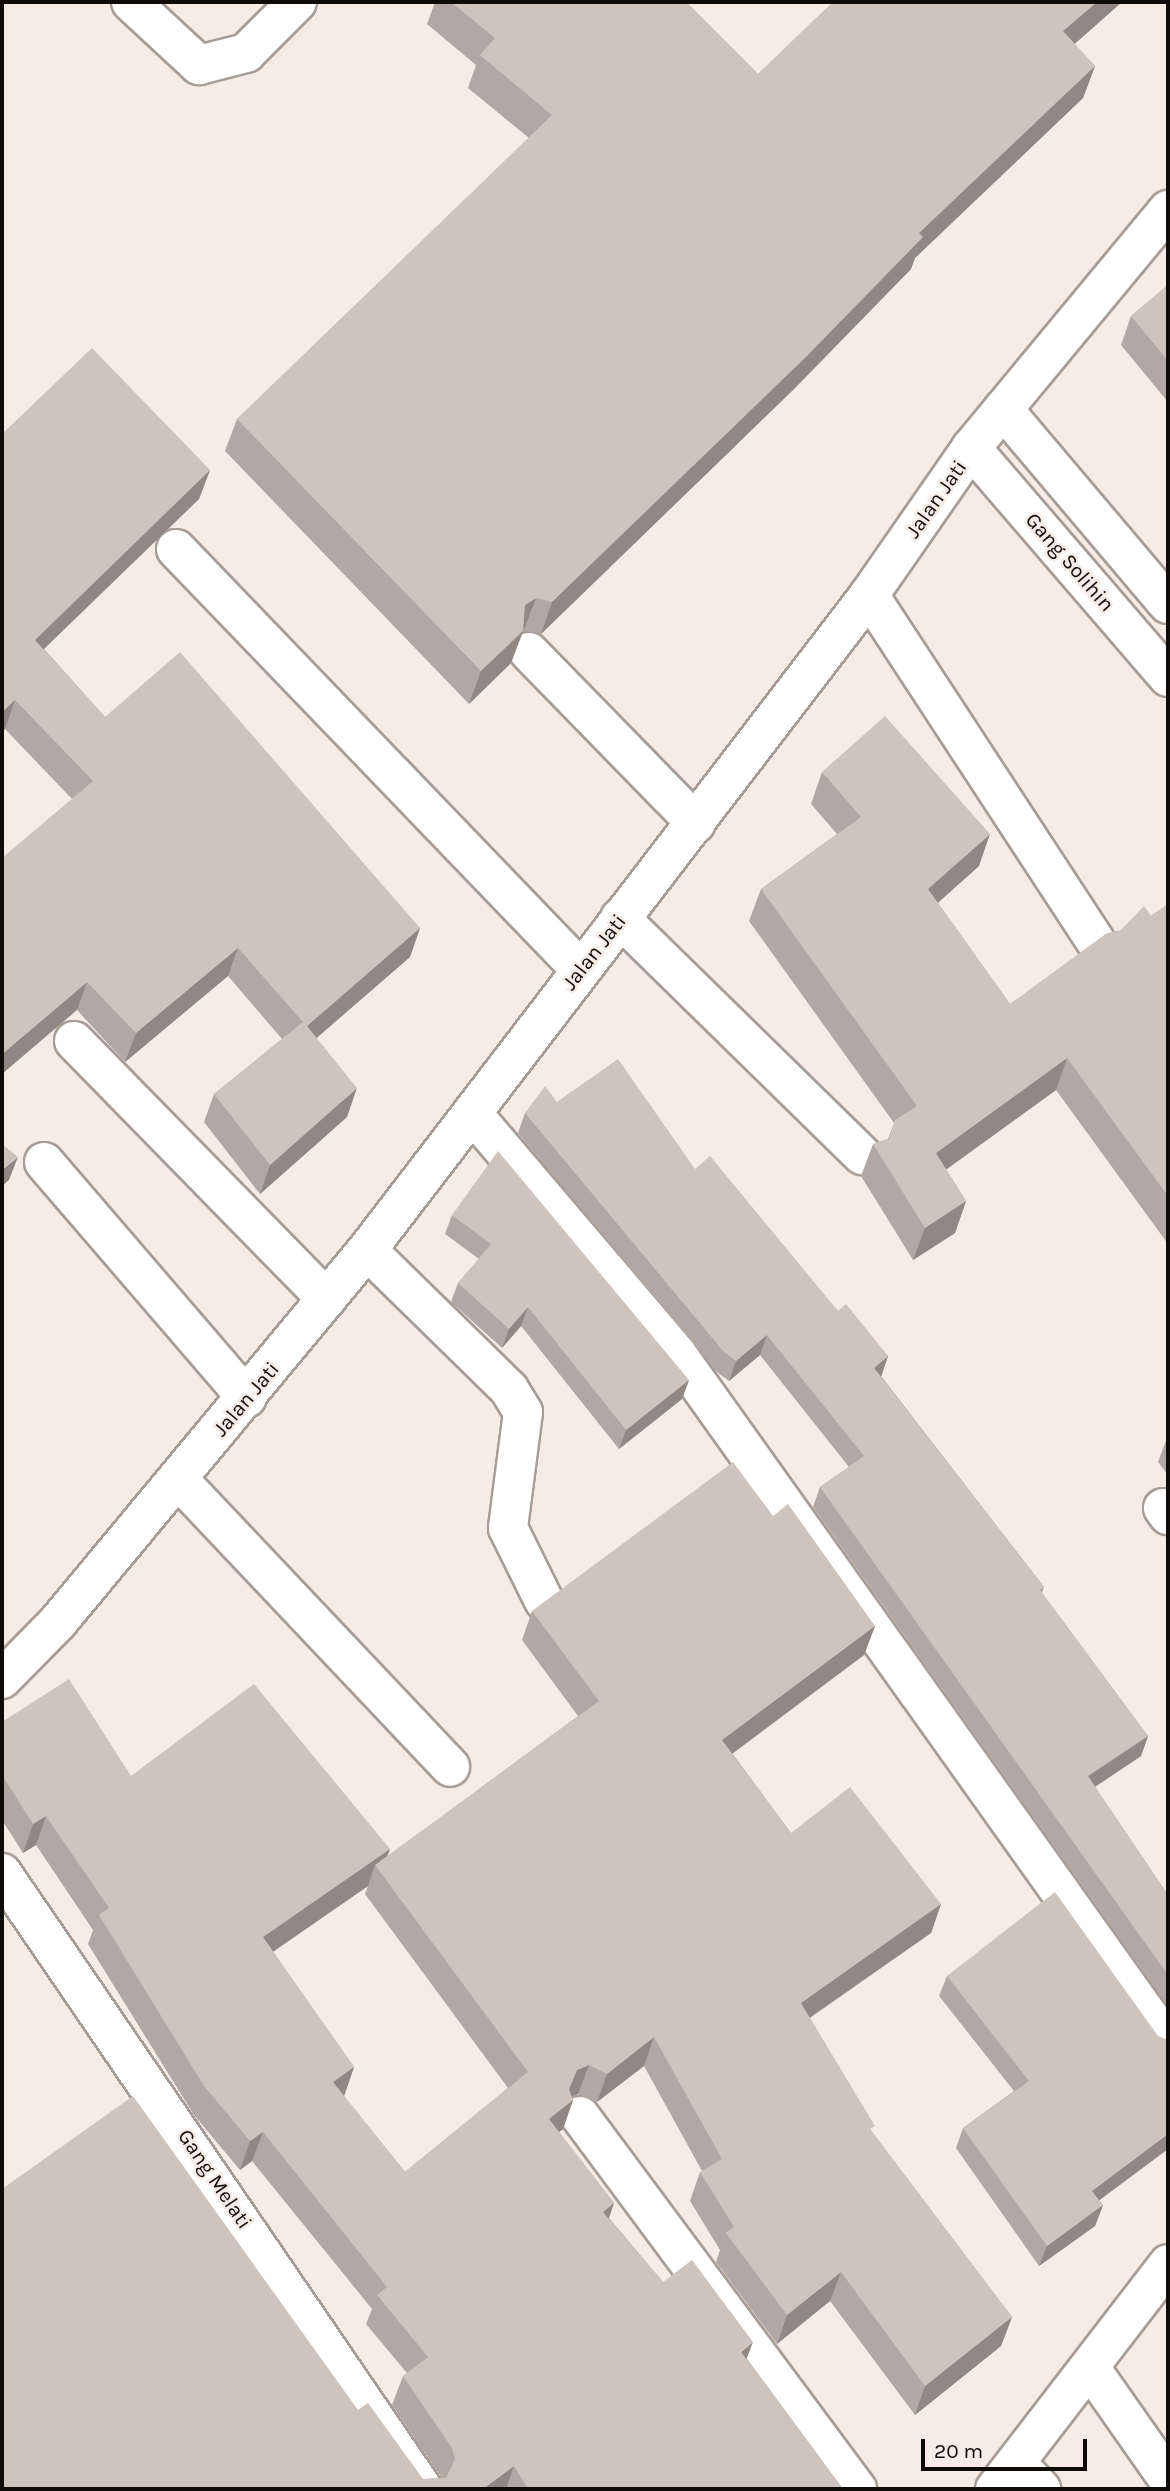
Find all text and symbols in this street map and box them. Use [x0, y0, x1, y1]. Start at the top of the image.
street label: Jalan Jati [900, 455, 972, 543]
street label: Gang Solihin [1020, 508, 1120, 616]
street label: Jalan Jati [557, 909, 631, 995]
street label: Jalan Jati [208, 1357, 284, 1441]
street label: Gang Melati [172, 2124, 258, 2234]
scale bar [925, 2424, 1091, 2468]
text: 20 m [934, 2439, 983, 2463]

